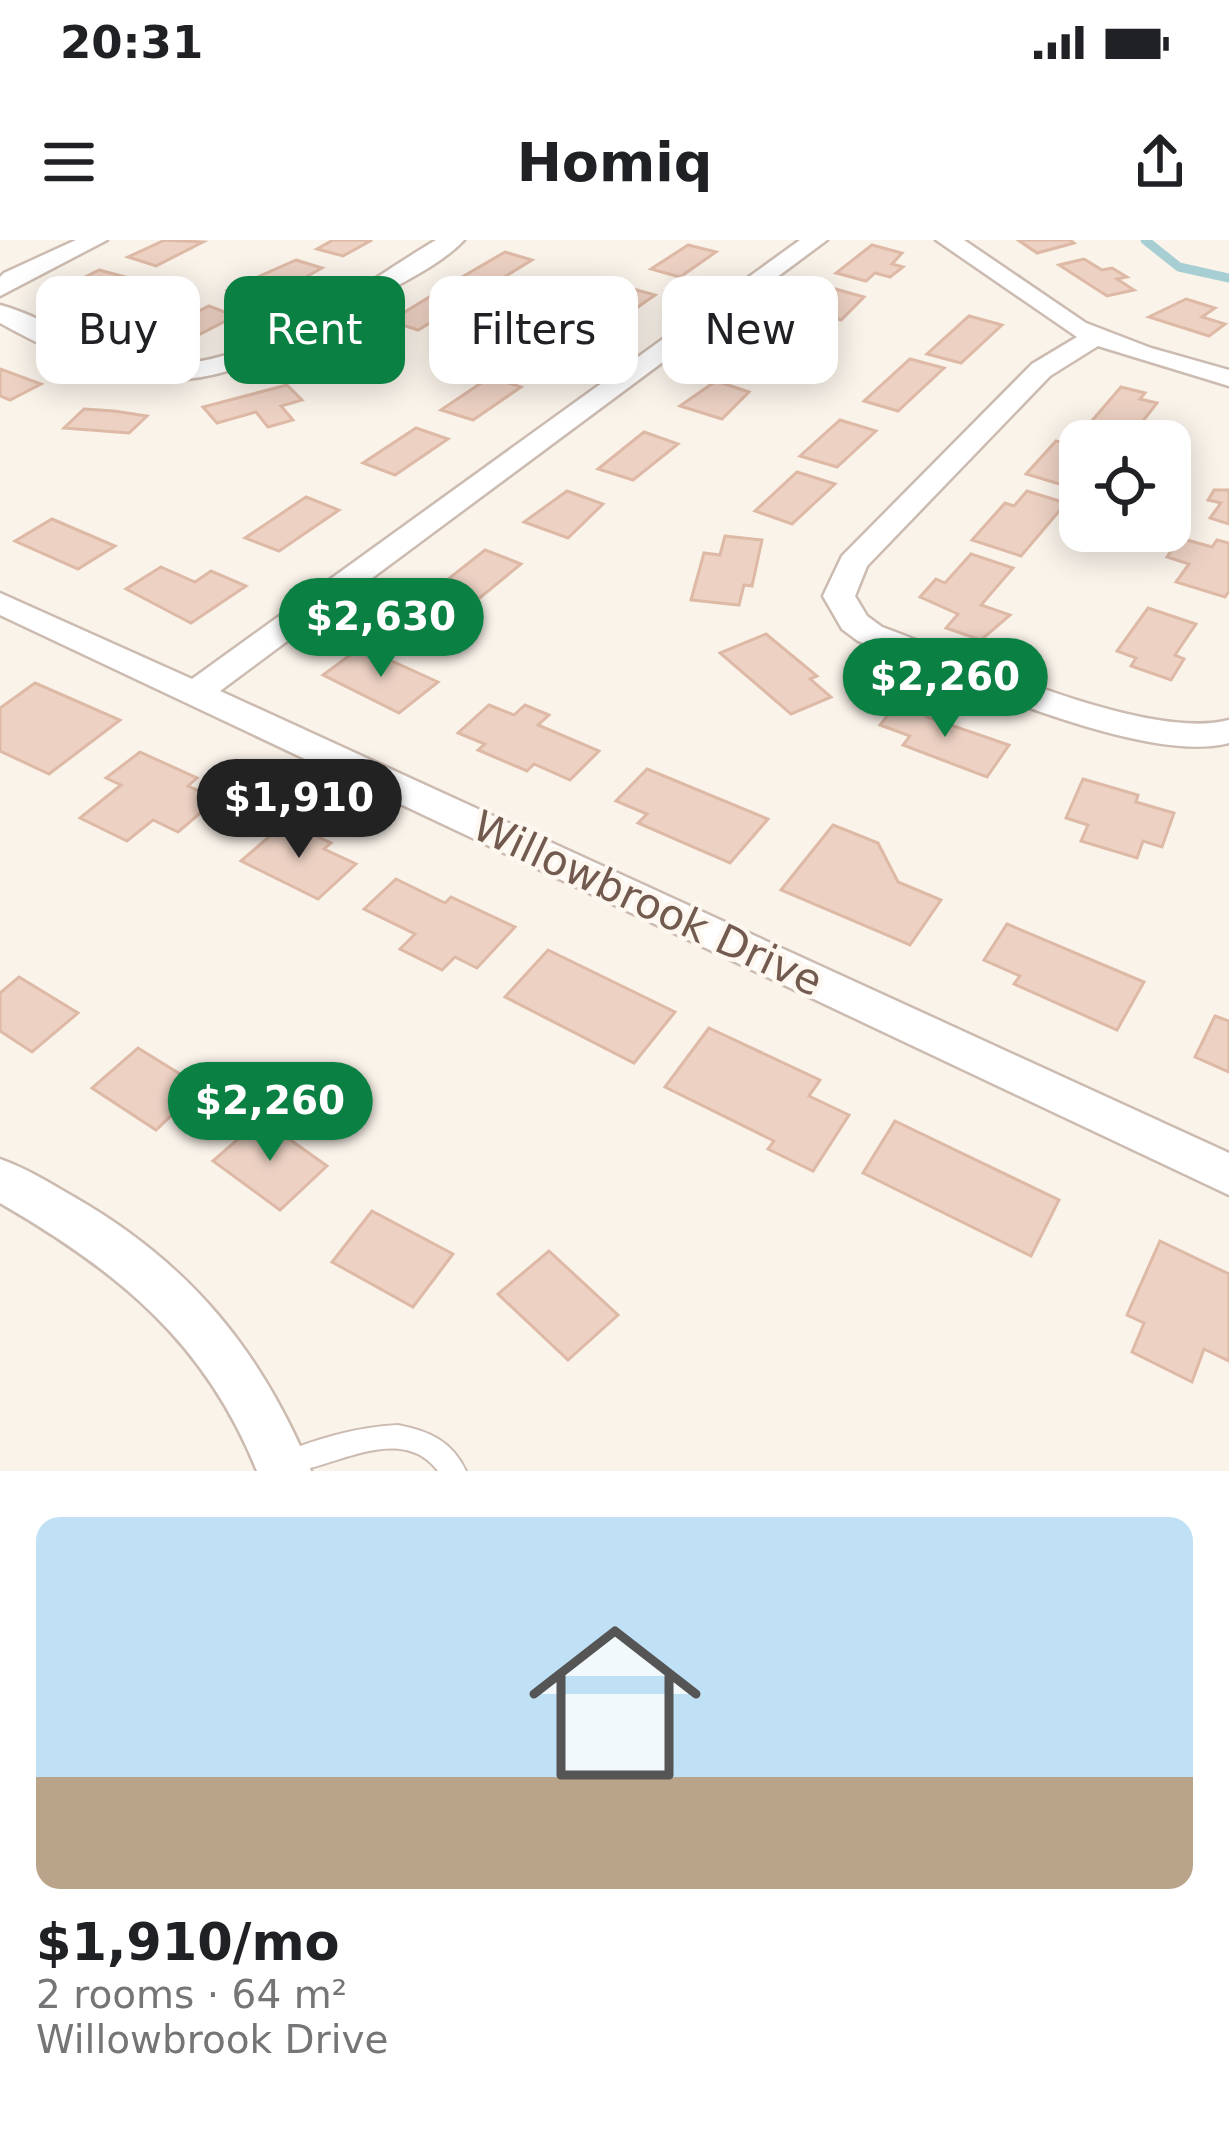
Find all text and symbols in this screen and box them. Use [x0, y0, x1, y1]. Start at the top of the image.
text: 20:31 [60, 16, 203, 69]
icon: menu [36, 129, 102, 195]
icon: share [1127, 129, 1193, 195]
text: Homiq [517, 131, 712, 194]
chip: Buy [36, 276, 200, 384]
chip: Rent [224, 276, 405, 384]
chip: Filters [429, 276, 638, 384]
chip: New [662, 276, 838, 384]
map controls [1059, 420, 1191, 552]
button: locate [1059, 420, 1191, 552]
pin: $2,630 [283, 578, 479, 680]
text: $2,630 [306, 594, 456, 639]
pin: $2,260 [847, 638, 1043, 740]
text: $2,260 [870, 654, 1020, 699]
pin: $1,910 [201, 759, 397, 861]
text: $1,910 [224, 775, 374, 820]
street label: Willowbrook Drive [465, 801, 830, 1006]
pin: $2,260 [172, 1062, 368, 1164]
text: $2,260 [195, 1078, 345, 1123]
icon: home [507, 1595, 723, 1811]
text: $1,910/mo [36, 1913, 340, 1972]
text: 2 rooms · 64 m² [36, 1972, 347, 2017]
text: Willowbrook Drive [36, 2017, 389, 2062]

